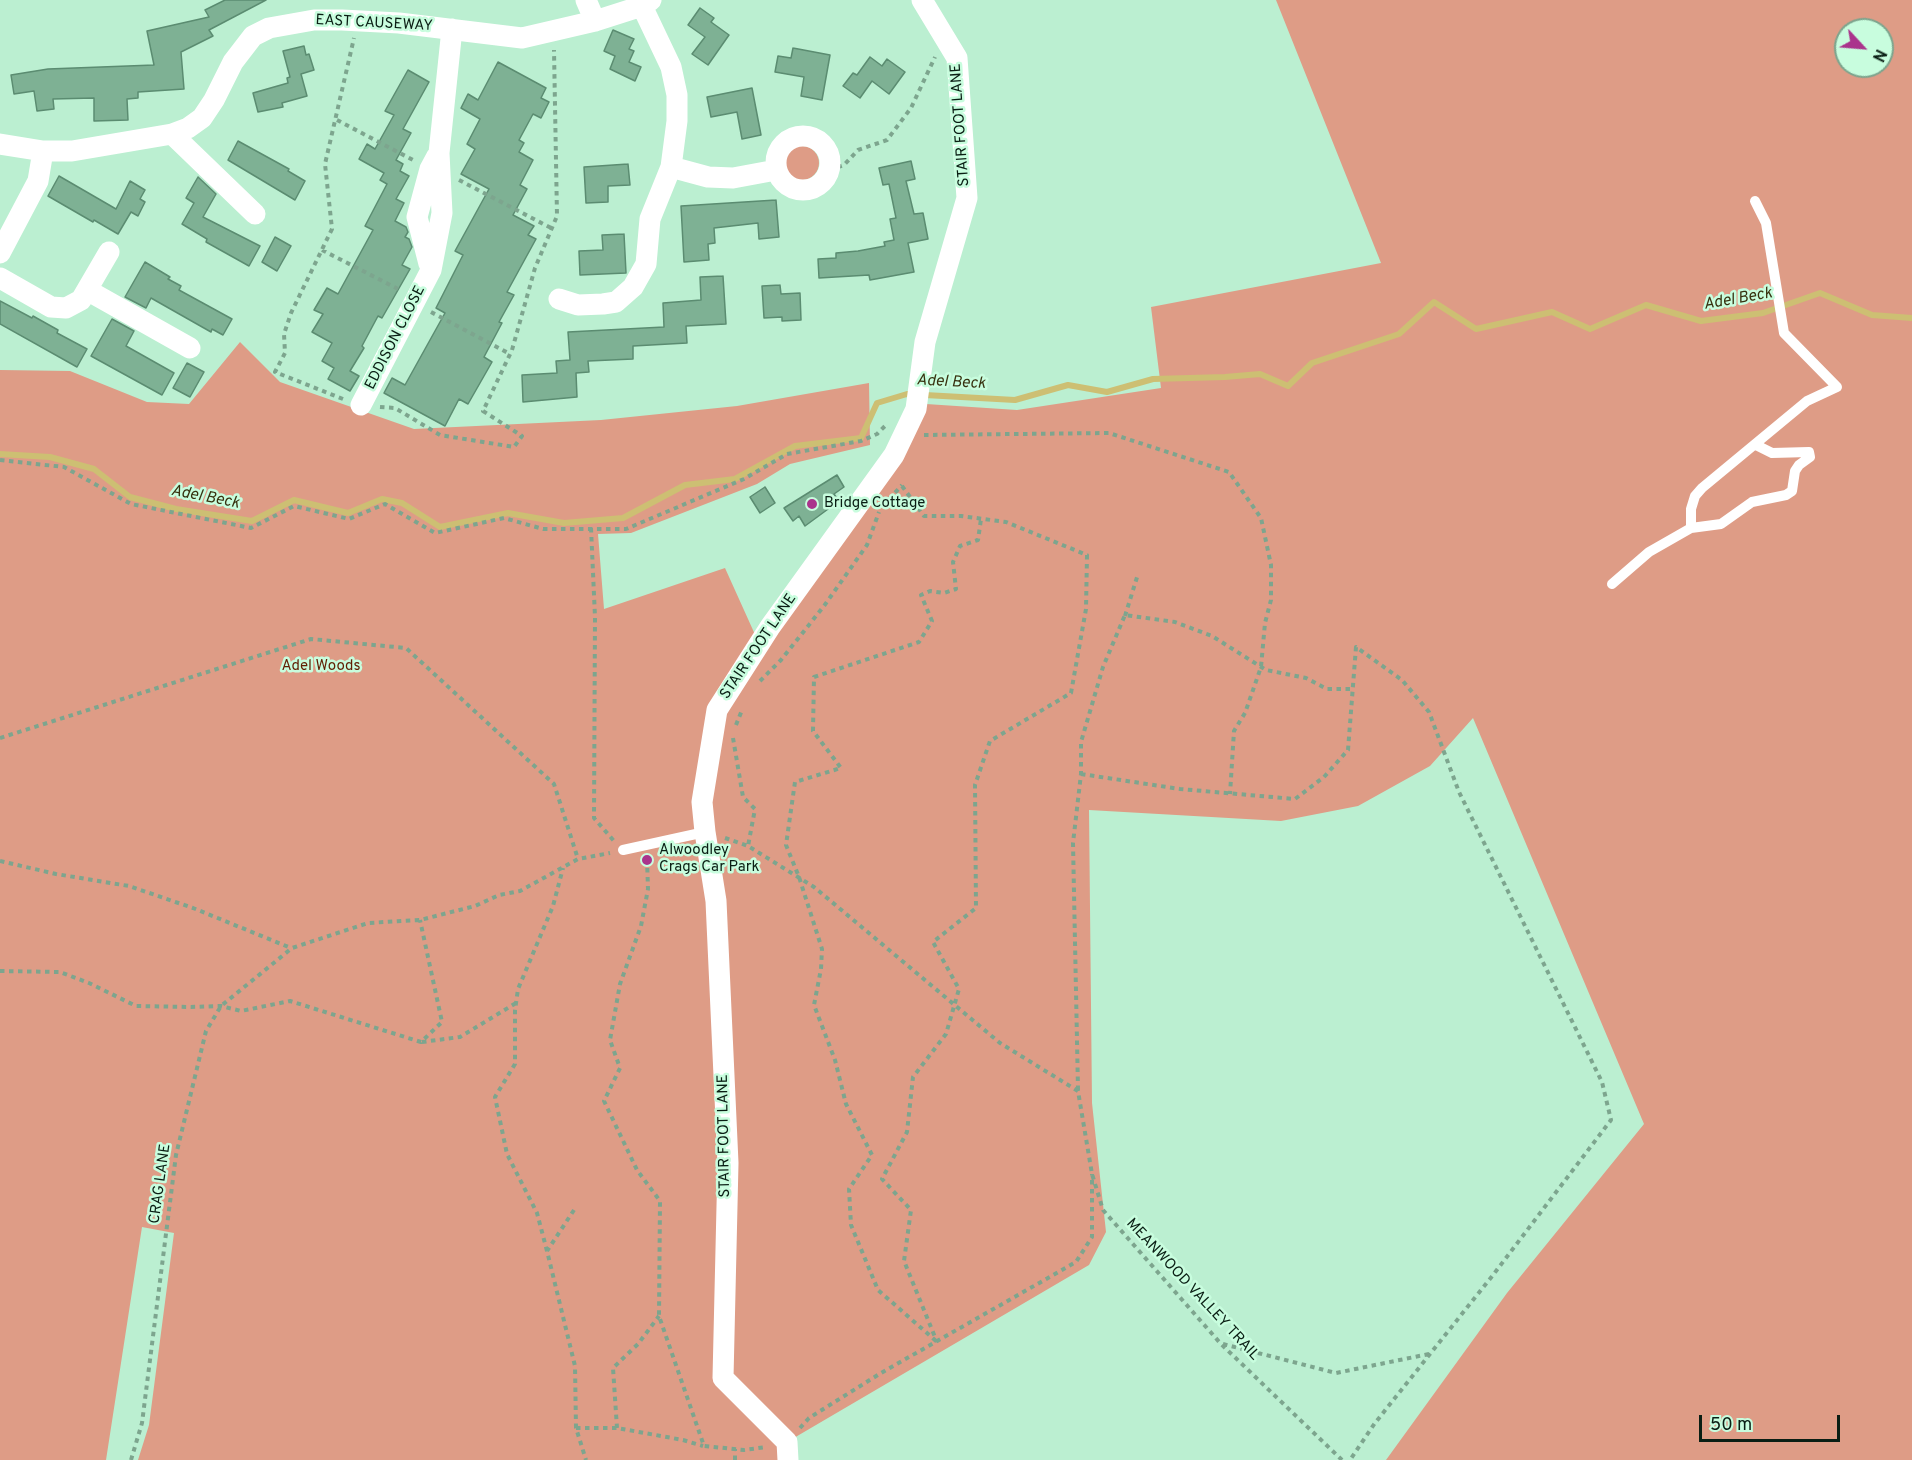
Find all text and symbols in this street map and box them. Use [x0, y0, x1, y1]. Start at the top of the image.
street label: EAST CAUSEWAY [315, 12, 433, 36]
north arrow [1834, 18, 1894, 78]
text: N [1867, 45, 1890, 65]
street label: STAIR FOOT LANE [948, 63, 974, 187]
street label: EDDISON CLOSE [362, 283, 430, 393]
water label: Adel Beck [1702, 285, 1774, 315]
water label: Adel Beck [916, 372, 986, 394]
water label: Adel Beck [169, 482, 241, 514]
place label: Bridge Cottage [824, 495, 925, 513]
marker: Bridge Cottage [805, 497, 819, 511]
street label: STAIR FOOT LANE [717, 591, 801, 703]
park label: Adel Woods [282, 658, 360, 676]
place label: Alwoodley Crags Car Park [659, 842, 759, 877]
marker: Alwoodley Crags Car Park [640, 853, 654, 867]
street label: STAIR FOOT LANE [715, 1074, 735, 1198]
street label: CRAG LANE [146, 1143, 176, 1225]
street label: MEANWOOD VALLEY TRAIL [1122, 1215, 1262, 1365]
scale bar [1702, 1403, 1843, 1441]
text: 50 m [1710, 1414, 1752, 1437]

